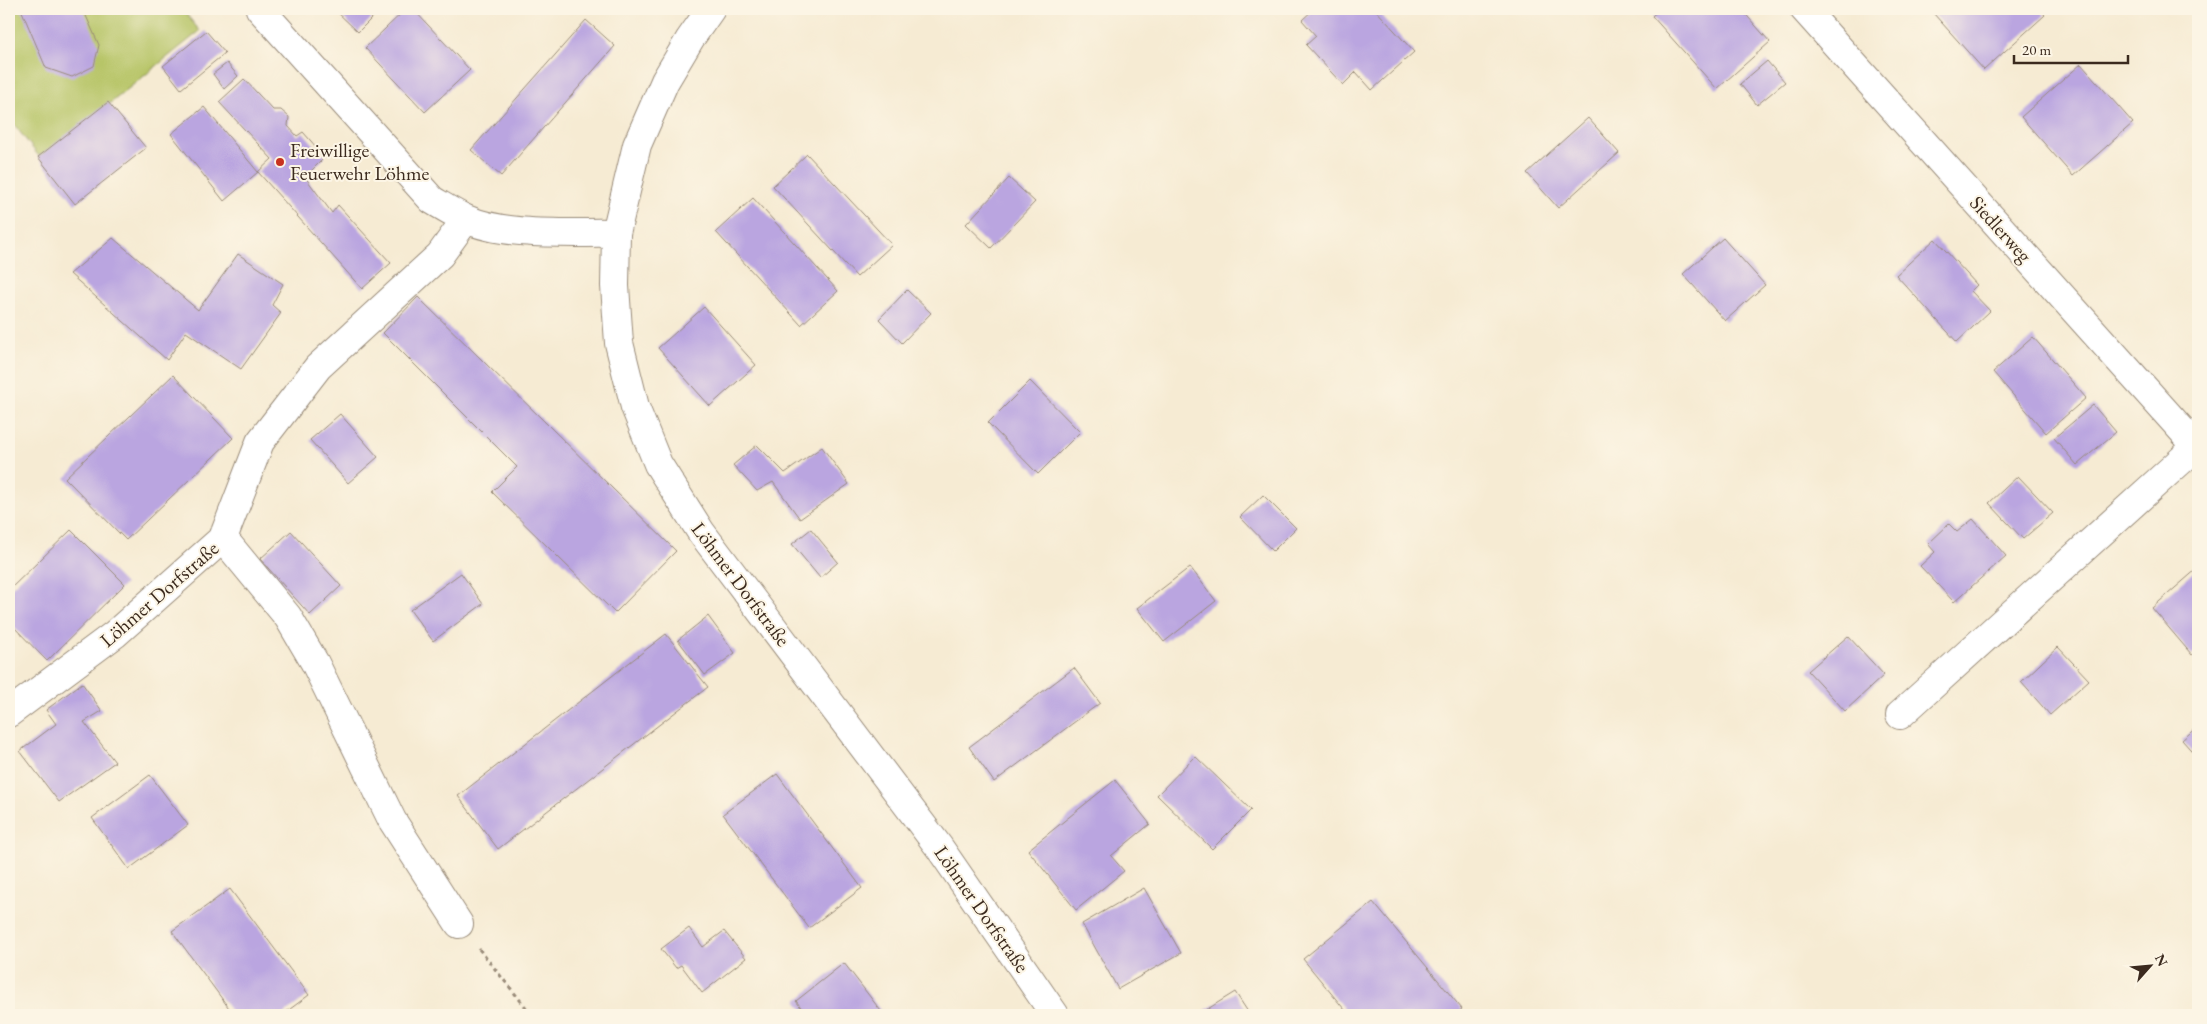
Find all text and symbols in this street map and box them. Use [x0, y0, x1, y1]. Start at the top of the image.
scale bar [2014, 32, 2128, 64]
text: 20 m [2022, 40, 2051, 59]
place label: Freiwillige Feuerwehr Löhme [290, 137, 430, 186]
marker: Freiwillige Feuerwehr Löhme [274, 156, 286, 168]
street label: Siedlerweg [1964, 190, 2038, 268]
street label: Löhmer Dorfstraße [686, 517, 796, 651]
street label: Löhmer Dorfstraße [94, 535, 224, 653]
street label: Löhmer Dorfstraße [929, 841, 1035, 978]
north arrow [2124, 942, 2174, 992]
text: N [2151, 951, 2172, 970]

